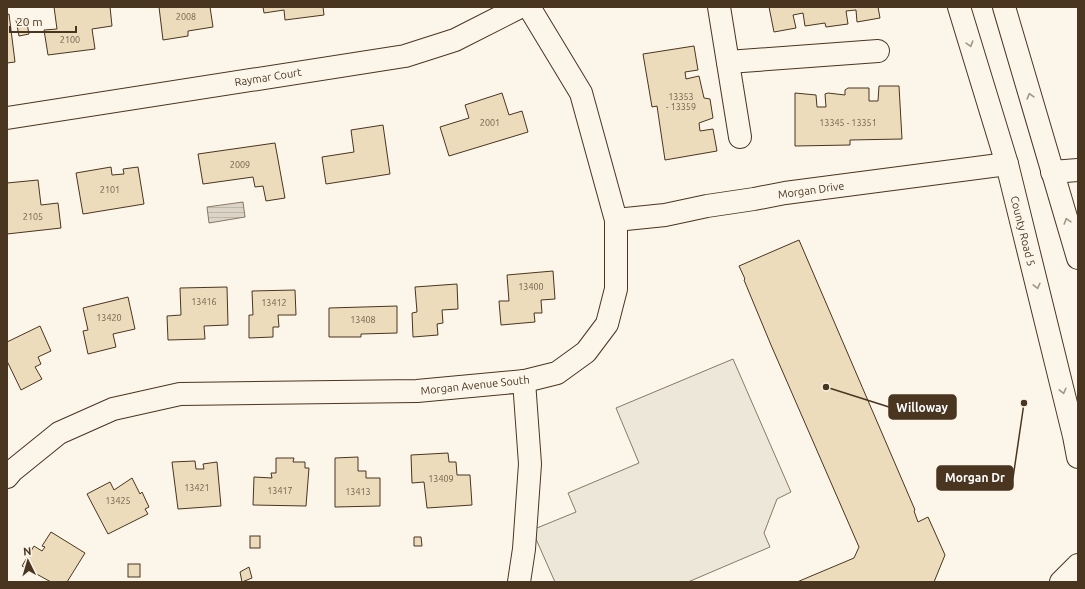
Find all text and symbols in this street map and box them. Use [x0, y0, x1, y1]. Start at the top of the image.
scale bar [10, 8, 76, 34]
house number: 2008 [176, 12, 196, 22]
text: 20 m [16, 15, 43, 28]
house number: 2100 [60, 35, 80, 45]
one-way arrow [965, 41, 974, 48]
street label: Raymar Court [234, 66, 303, 88]
house number: 13353 - 13359 [666, 92, 696, 112]
one-way arrow [1026, 93, 1035, 100]
house number: 2001 [480, 118, 500, 128]
house number: 13345 - 13351 [819, 118, 877, 128]
house number: 2009 [230, 160, 250, 170]
street label: Morgan Drive [777, 179, 845, 201]
house number: 2101 [100, 185, 120, 195]
street label: County Road 5 [1008, 195, 1038, 267]
house number: 2105 [23, 212, 43, 222]
one-way arrow [1063, 217, 1072, 224]
house number: 13400 [518, 282, 544, 292]
one-way arrow [1032, 282, 1041, 289]
house number: 13416 [191, 297, 217, 307]
house number: 13412 [261, 298, 287, 308]
house number: 13420 [96, 313, 122, 323]
house number: 13408 [350, 315, 376, 325]
street label: Morgan Avenue South [420, 373, 530, 397]
one-way arrow [1058, 387, 1066, 394]
callout: Willoway [889, 395, 956, 419]
text: Willoway [896, 401, 948, 414]
callout: Morgan Dr [937, 466, 1013, 490]
text: Morgan Dr [945, 471, 1005, 484]
house number: 13409 [428, 474, 454, 484]
house number: 13421 [184, 483, 210, 493]
house number: 13417 [267, 486, 293, 496]
house number: 13413 [345, 487, 371, 497]
house number: 13425 [105, 496, 131, 506]
north arrow [8, 541, 48, 581]
text: N [23, 545, 32, 557]

